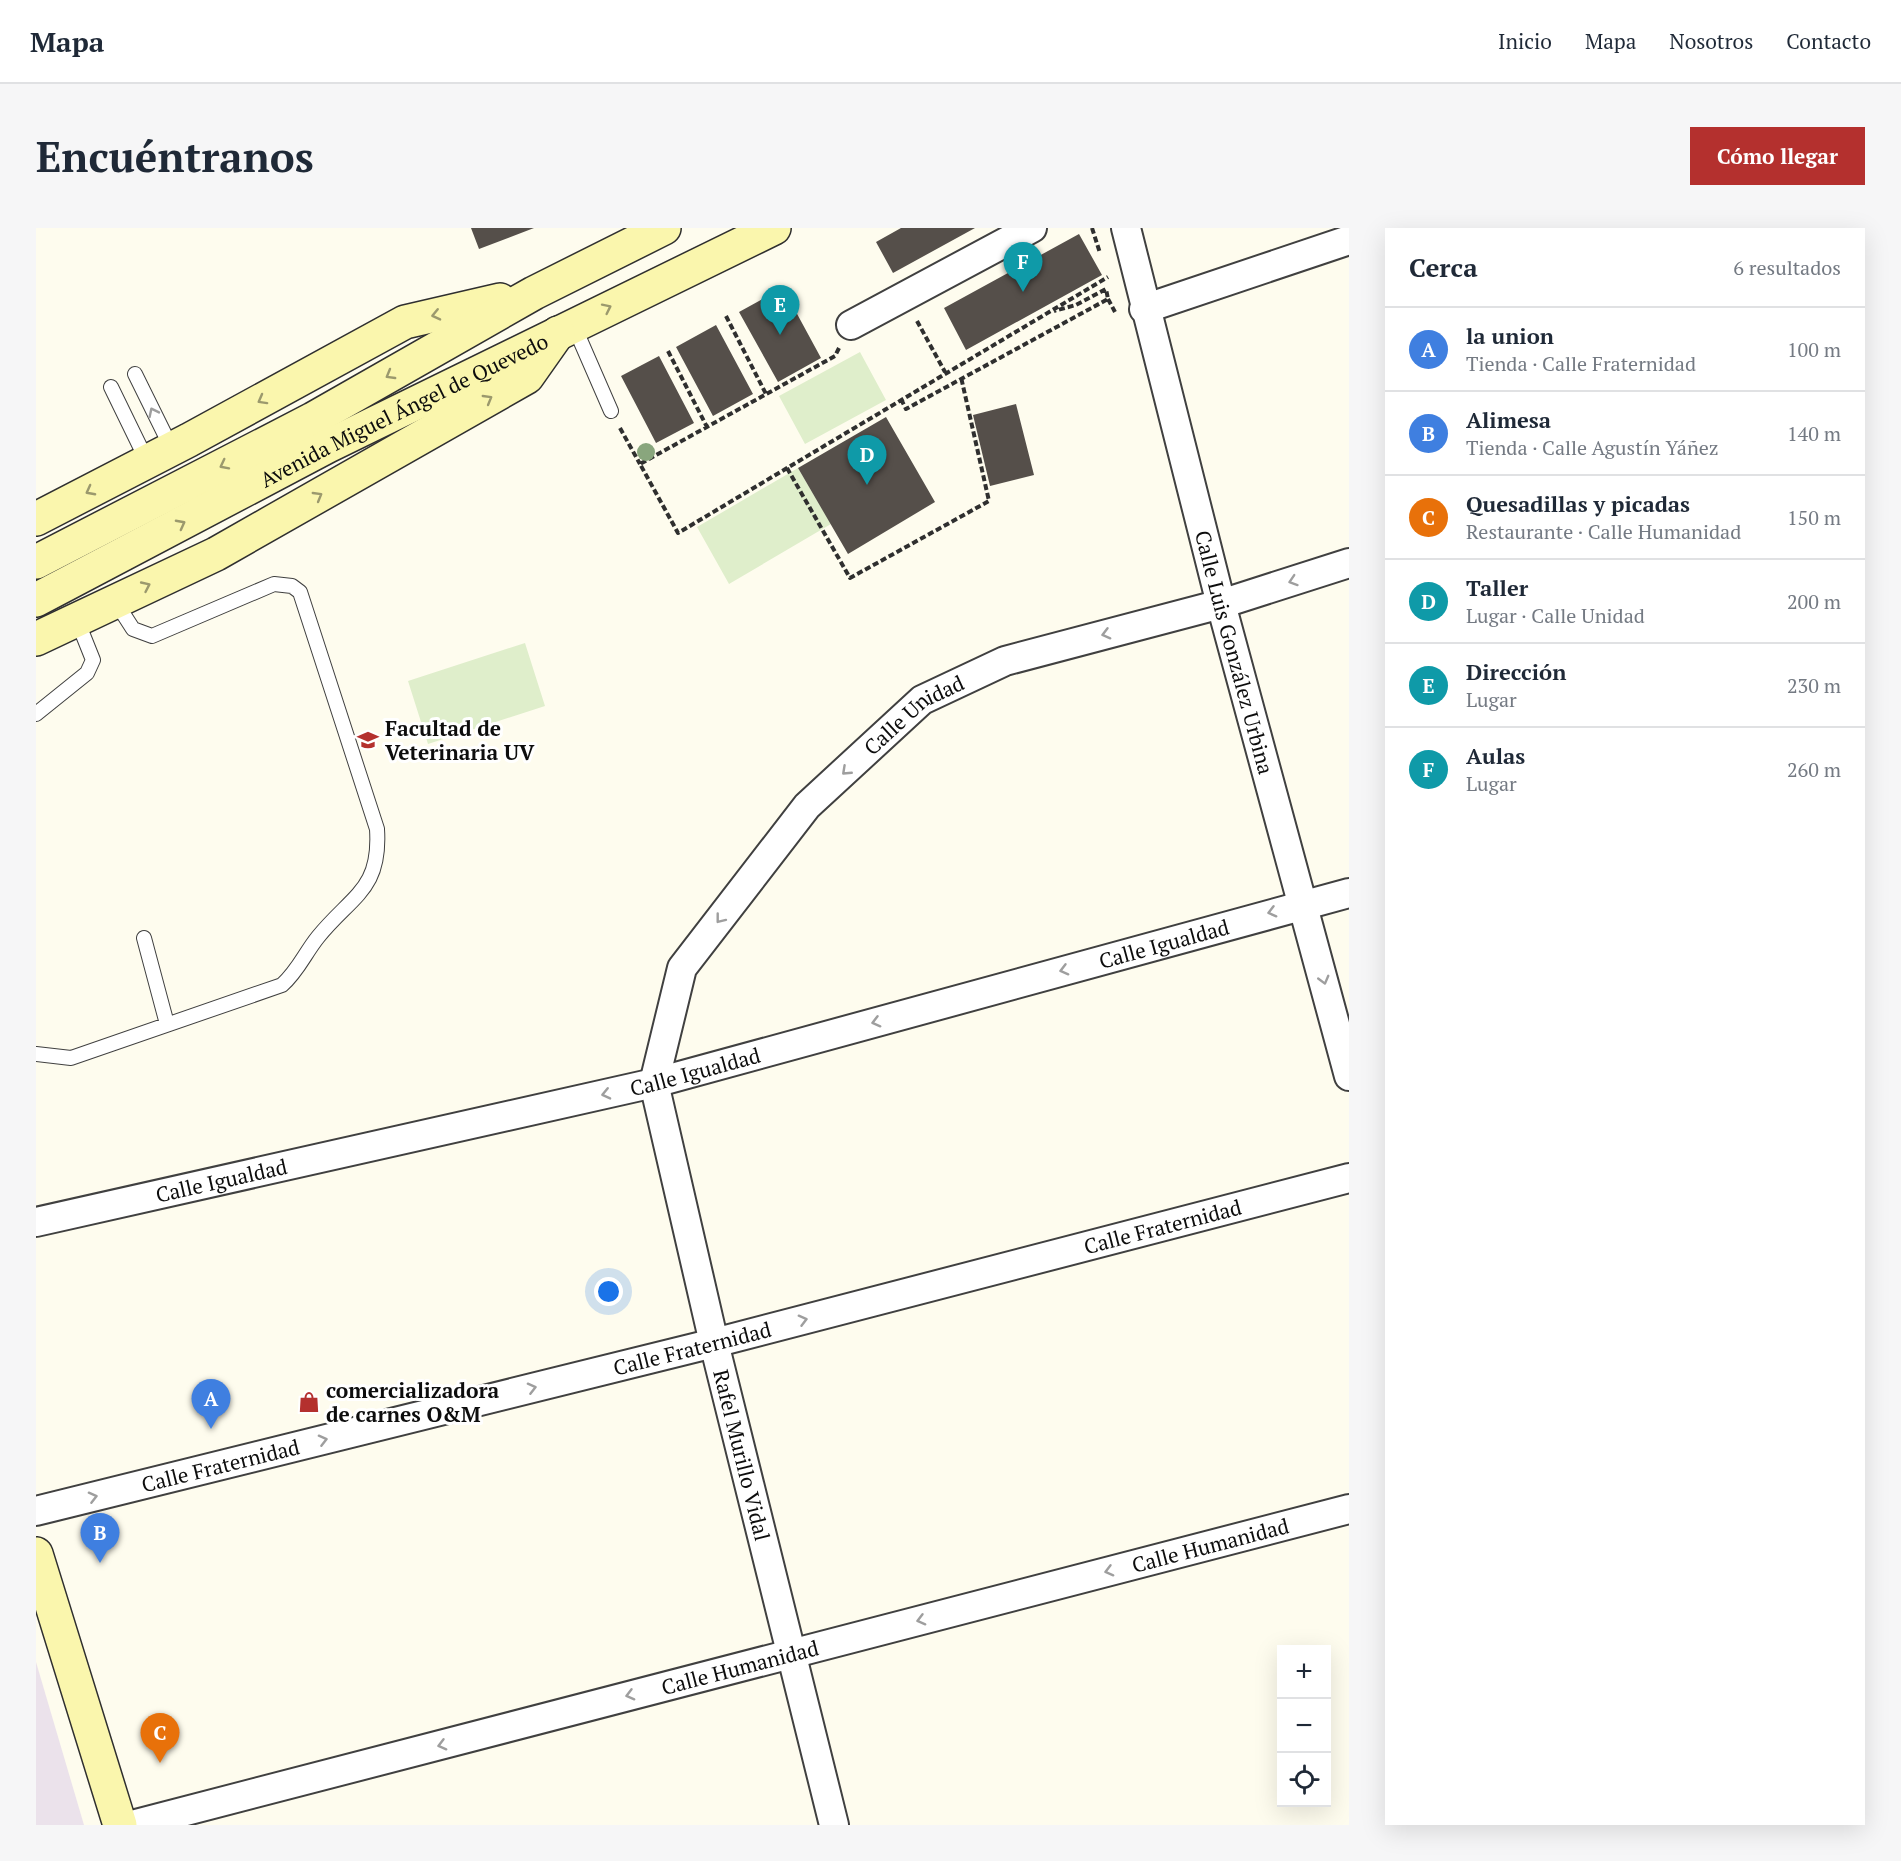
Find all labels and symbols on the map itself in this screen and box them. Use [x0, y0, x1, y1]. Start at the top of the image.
pin: F [1004, 242, 1042, 292]
pin: E [760, 285, 800, 335]
one-way arrow [600, 304, 611, 316]
one-way arrow [431, 308, 441, 321]
street label: Avenida Miguel Ángel de Quevedo [255, 327, 553, 494]
one-way arrow [386, 368, 396, 379]
one-way arrow [258, 393, 268, 404]
one-way arrow [481, 395, 492, 407]
one-way arrow [149, 407, 161, 418]
pin: D [848, 436, 886, 485]
one-way arrow [219, 458, 230, 469]
one-way arrow [85, 484, 96, 496]
one-way arrow [312, 491, 322, 503]
one-way arrow [174, 520, 185, 531]
street label: Calle Luis González Urbina [1189, 527, 1281, 778]
one-way arrow [1288, 574, 1299, 586]
one-way arrow [139, 582, 150, 594]
one-way arrow [1101, 627, 1111, 640]
street label: Calle Unidad [858, 668, 969, 761]
place label: Facultad de Veterinaria UV [385, 714, 535, 766]
school or university icon: Facultad de Veterinaria UV [356, 728, 380, 752]
one-way arrow [842, 764, 852, 775]
one-way arrow [1267, 905, 1278, 917]
street label: Calle Igualdad [1096, 912, 1232, 975]
one-way arrow [717, 913, 728, 924]
one-way arrow [1059, 962, 1069, 975]
one-way arrow [1316, 975, 1329, 985]
one-way arrow [871, 1015, 882, 1027]
street label: Calle Igualdad [627, 1041, 764, 1102]
one-way arrow [602, 1087, 612, 1100]
street label: Calle Igualdad [153, 1152, 290, 1209]
street label: Calle Fraternidad [1081, 1192, 1245, 1260]
your location [594, 1277, 623, 1306]
street label: Calle Fraternidad [610, 1315, 774, 1381]
one-way arrow [798, 1315, 808, 1328]
street label: Rafel Murillo Vidal [707, 1366, 777, 1544]
place label: comercializadora de carnes O&M [326, 1376, 499, 1428]
pin: A [192, 1380, 231, 1429]
one-way arrow [527, 1383, 537, 1396]
shop icon: comercializadora de carnes O&M [297, 1390, 321, 1414]
street label: Calle Fraternidad [139, 1432, 303, 1498]
one-way arrow [318, 1435, 328, 1448]
one-way arrow [88, 1492, 98, 1505]
street label: Calle Humanidad [1129, 1511, 1292, 1579]
pin: B [80, 1514, 120, 1563]
one-way arrow [1105, 1564, 1115, 1577]
one-way arrow [916, 1613, 926, 1625]
street label: Calle Humanidad [658, 1633, 822, 1701]
one-way arrow [625, 1688, 635, 1701]
pin: C [140, 1714, 180, 1763]
one-way arrow [437, 1737, 447, 1750]

